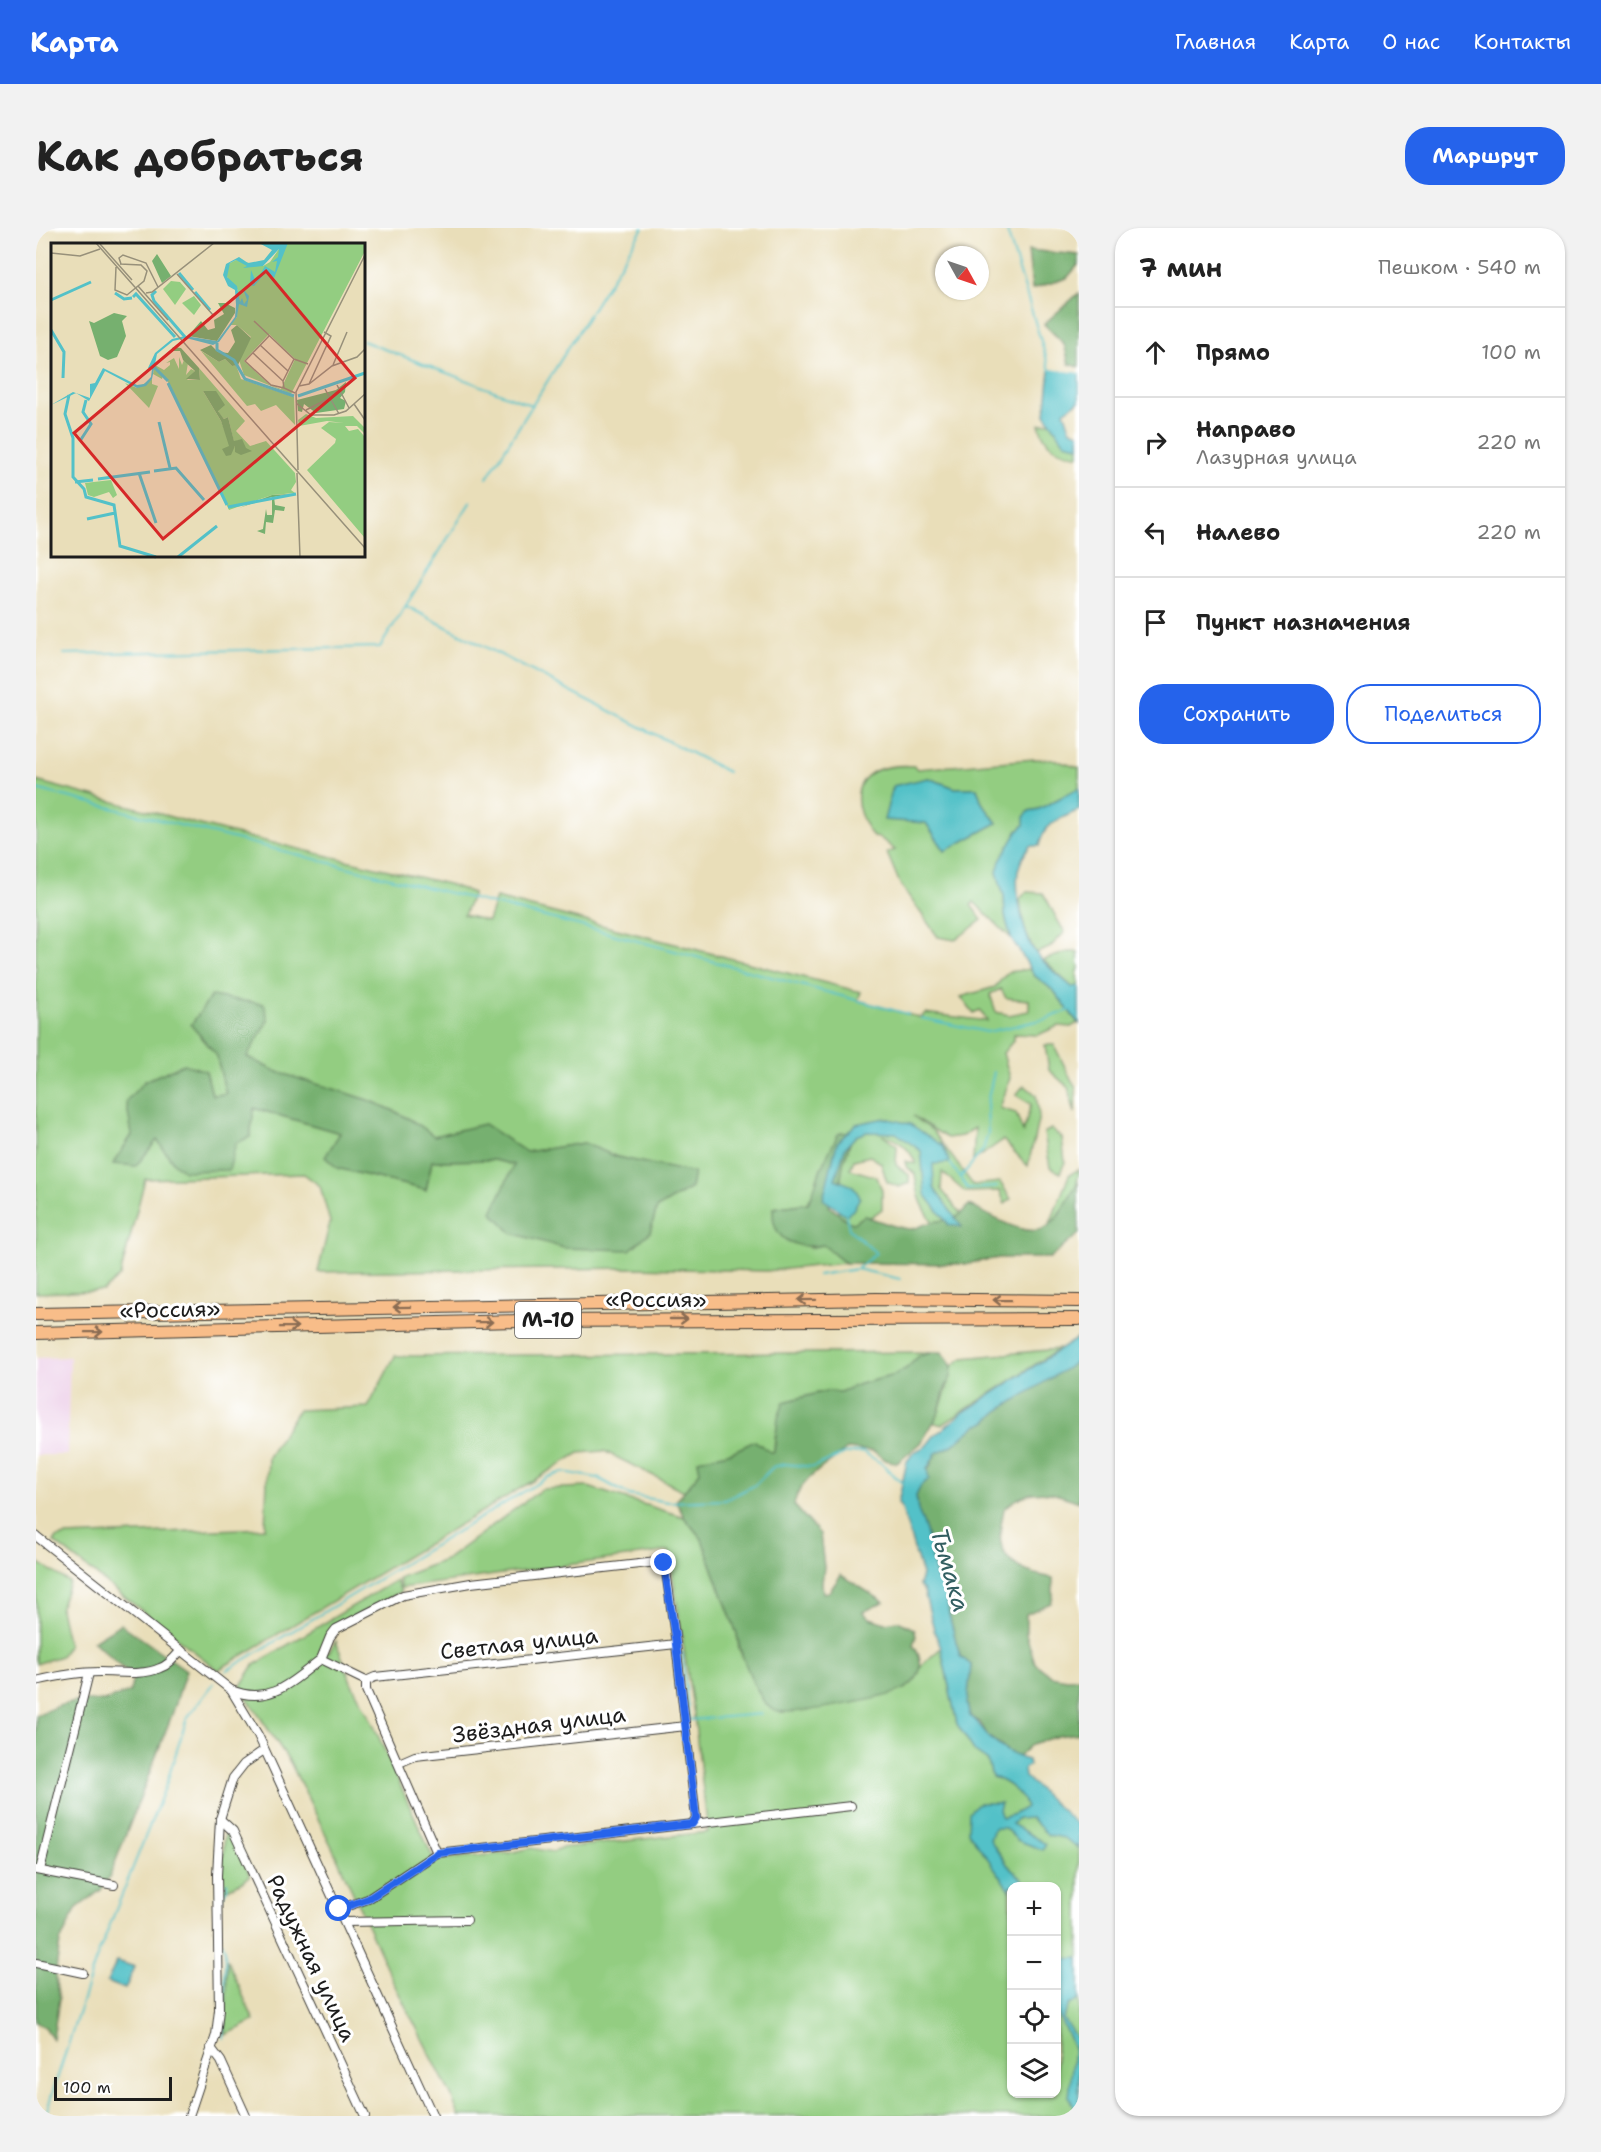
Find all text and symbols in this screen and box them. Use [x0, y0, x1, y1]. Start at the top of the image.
text: Карта [30, 23, 119, 61]
text: Главная [1175, 28, 1256, 56]
text: Карта [1289, 28, 1349, 56]
text: О нас [1382, 28, 1440, 56]
text: Контакты [1473, 28, 1571, 56]
button: Маршрут [1405, 127, 1565, 185]
text: Как добраться [36, 128, 364, 184]
inset map [51, 243, 364, 556]
north arrow [935, 246, 989, 300]
text: 7 мин [1139, 250, 1222, 285]
text: Пешком · 540 m [1378, 254, 1541, 280]
icon: ahead [1139, 336, 1172, 369]
text: Прямо [1196, 338, 1270, 367]
text: 100 m [1481, 339, 1541, 365]
text: Направо [1196, 415, 1296, 444]
icon: right [1139, 426, 1172, 459]
text: 220 m [1477, 429, 1541, 455]
text: Лазурная улица [1196, 444, 1357, 470]
icon: left [1139, 516, 1172, 549]
text: Налево [1196, 518, 1280, 547]
text: 220 m [1477, 519, 1541, 545]
icon: arrive [1139, 606, 1172, 639]
text: Пункт назначения [1196, 608, 1410, 637]
button: Сохранить [1139, 684, 1334, 744]
button: Поделиться [1346, 684, 1541, 744]
street label: «Россия» [606, 1285, 706, 1314]
street label: «Россия» [119, 1294, 221, 1325]
one-way arrow [797, 1294, 817, 1306]
one-way arrow [992, 1294, 1012, 1306]
one-way arrow [392, 1302, 412, 1313]
road number: М-10 [515, 1302, 581, 1338]
one-way arrow [669, 1313, 689, 1325]
one-way arrow [474, 1316, 494, 1327]
one-way arrow [279, 1321, 299, 1332]
one-way arrow [84, 1326, 104, 1337]
water label: Тьмака [923, 1524, 977, 1616]
route end [650, 1549, 676, 1575]
street label: Светлая улица [439, 1621, 600, 1666]
street label: Звёздная улица [451, 1699, 628, 1750]
street label: Радужная улица [260, 1870, 363, 2047]
map controls [1007, 1882, 1061, 2098]
button: + [1007, 1882, 1061, 1936]
route start [325, 1895, 351, 1921]
button: − [1007, 1936, 1061, 1990]
button: locate [1007, 1990, 1061, 2044]
button: layers [1007, 2044, 1061, 2098]
scale bar [54, 2074, 172, 2102]
text: 100 m [63, 2077, 111, 2098]

